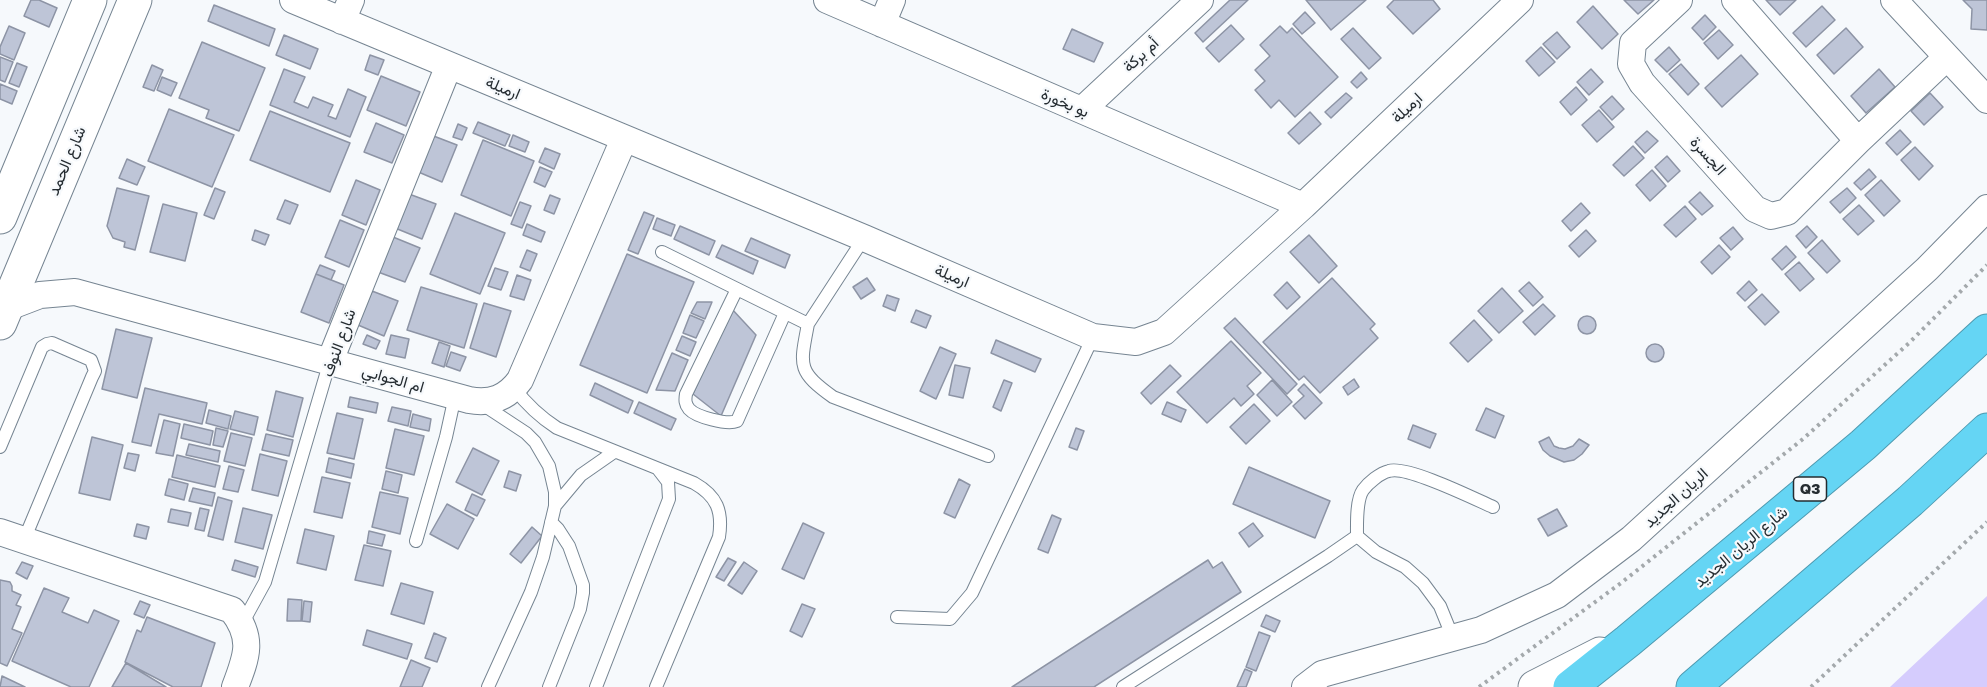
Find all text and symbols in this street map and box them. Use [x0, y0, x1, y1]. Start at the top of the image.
street label: أم بركة [1119, 34, 1163, 76]
street label: ارميلة [483, 72, 523, 104]
street label: بو بخورة [1038, 84, 1092, 122]
street label: ارميلة [1387, 89, 1427, 127]
street label: شارع الحمد [44, 124, 90, 198]
street label: الجسرة [1686, 133, 1730, 179]
street label: ارميلة [932, 260, 972, 292]
street label: شارع النوف [318, 306, 360, 380]
street label: ام الجوابي [360, 361, 426, 397]
street label: الريان الجديد [1640, 464, 1712, 532]
road number: Q3 [1794, 477, 1826, 501]
street label: شارع الريان الجديد [1690, 502, 1792, 592]

